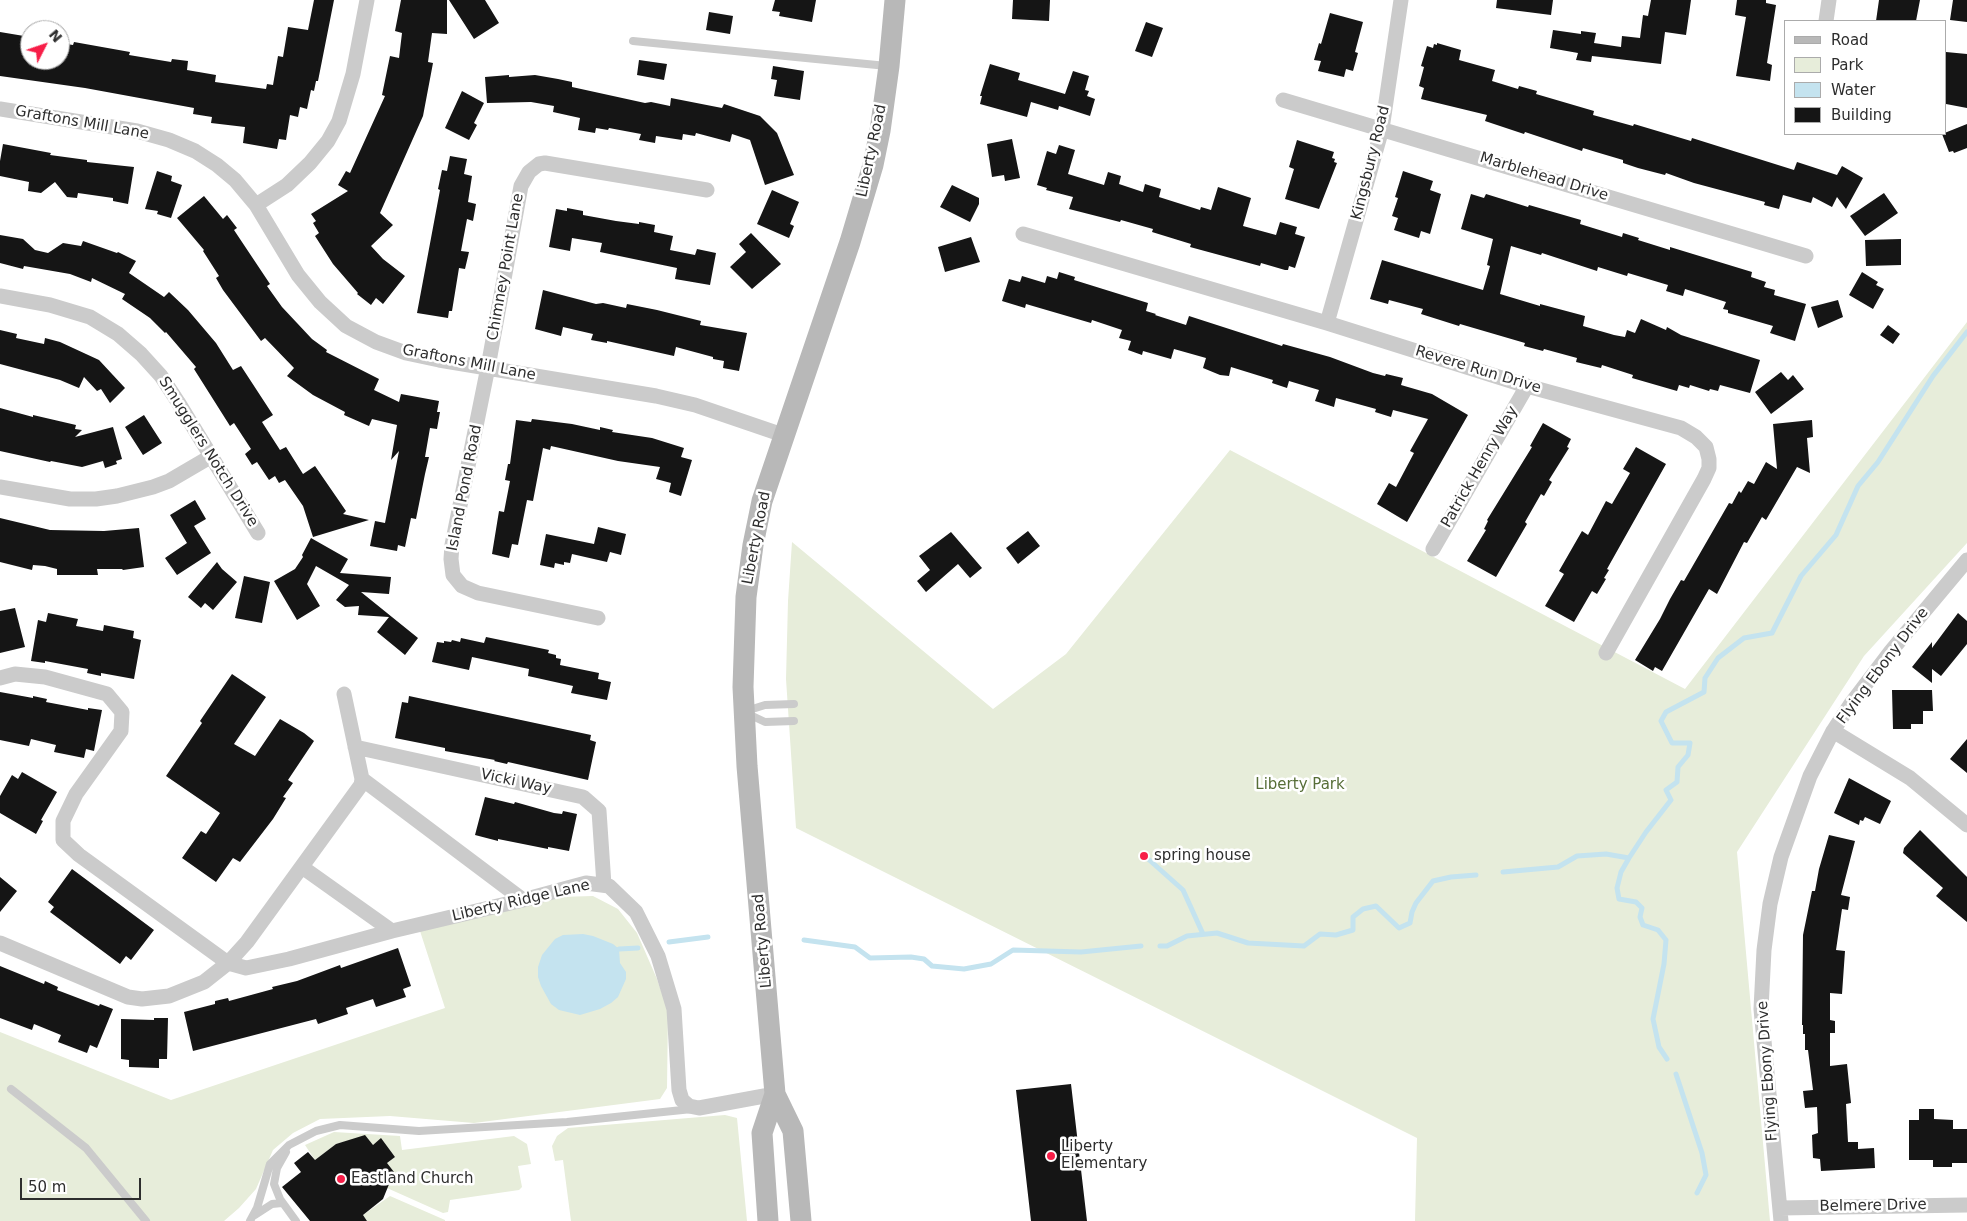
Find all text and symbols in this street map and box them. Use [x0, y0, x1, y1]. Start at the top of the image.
north arrow [20, 20, 70, 70]
legend [1784, 20, 1947, 135]
text: N [46, 26, 65, 45]
text: Road [1831, 31, 1869, 49]
text: Park [1831, 56, 1863, 74]
text: Water [1831, 81, 1875, 99]
street label: Graftons Mill Lane [14, 102, 150, 144]
street label: Liberty Road [853, 103, 891, 199]
street label: Kingsbury Road [1348, 104, 1394, 222]
text: Building [1831, 106, 1892, 124]
street label: Marblehead Drive [1478, 149, 1610, 205]
street label: Chimney Point Lane [484, 192, 528, 342]
street label: Graftons Mill Lane [401, 341, 537, 385]
street label: Revere Run Drive [1413, 342, 1543, 398]
street label: Smugglers Notch Drive [154, 374, 262, 530]
street label: Patrick Henry Way [1438, 403, 1522, 531]
street label: Island Pond Road [444, 423, 486, 553]
street label: Liberty Road [739, 490, 775, 586]
street label: Flying Ebony Drive [1833, 604, 1933, 728]
street label: Vicki Way [479, 766, 553, 798]
park label: Liberty Park [1255, 776, 1345, 794]
place label: spring house [1154, 847, 1251, 865]
marker: spring house [1138, 850, 1150, 862]
street label: Liberty Ridge Lane [450, 876, 592, 926]
street label: Liberty Road [750, 893, 776, 989]
street label: Flying Ebony Drive [1754, 1000, 1782, 1142]
place label: Liberty Elementary [1061, 1138, 1147, 1173]
marker: Liberty Elementary [1045, 1150, 1057, 1162]
scale bar [22, 1168, 144, 1200]
place label: Eastland Church [351, 1170, 474, 1188]
marker: Eastland Church [335, 1173, 347, 1185]
text: 50 m [28, 1178, 66, 1196]
street label: Belmere Drive [1819, 1196, 1927, 1216]

